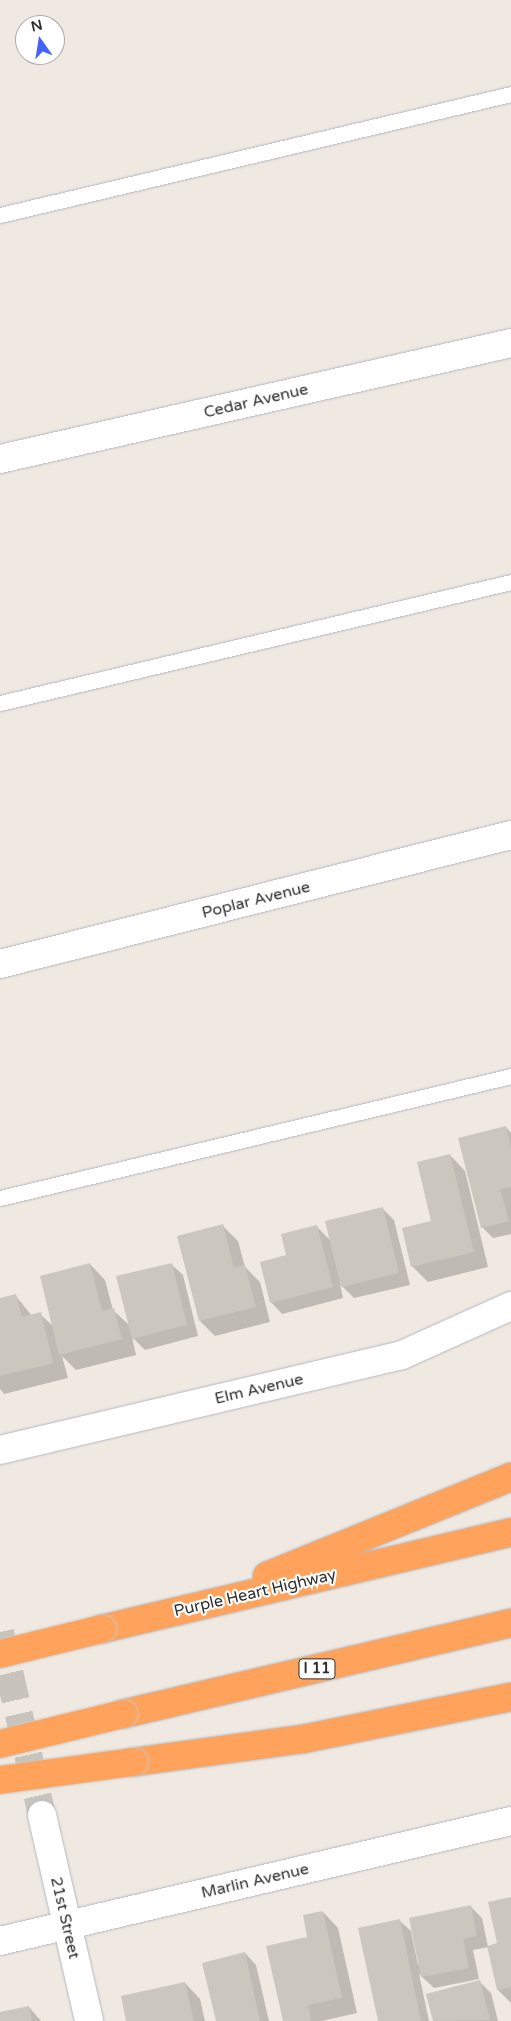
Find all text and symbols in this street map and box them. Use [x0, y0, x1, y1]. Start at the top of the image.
north arrow [15, 15, 65, 65]
text: N [29, 16, 44, 35]
street label: Cedar Avenue [202, 380, 310, 422]
street label: Poplar Avenue [200, 877, 312, 923]
street label: Elm Avenue [213, 1369, 305, 1409]
street label: Purple Heart Highway [172, 1565, 338, 1621]
road number: I 11 [298, 1656, 336, 1682]
street label: Marlin Avenue [199, 1859, 311, 1903]
street label: 21st Street [46, 1875, 84, 1961]

